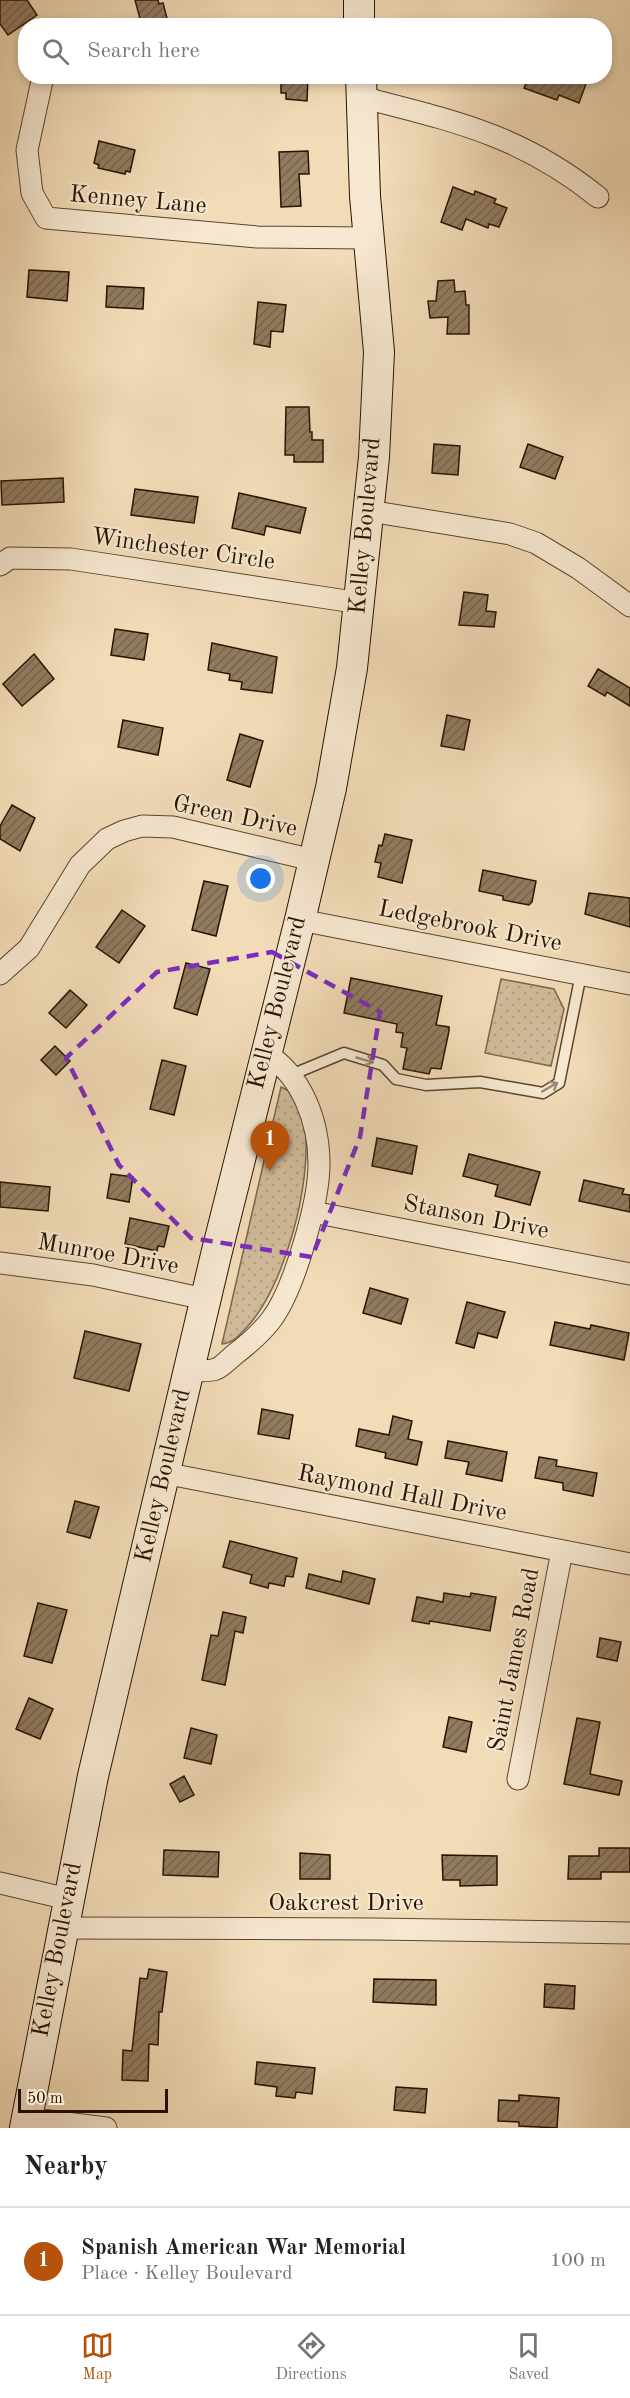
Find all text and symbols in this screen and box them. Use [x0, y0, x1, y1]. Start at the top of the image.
search box [18, 18, 612, 84]
icon: search [39, 35, 72, 68]
text: Search here [87, 40, 200, 62]
street label: Kenney Lane [68, 183, 208, 219]
street label: Kelley Boulevard [346, 436, 386, 616]
street label: Winchester Circle [90, 525, 276, 575]
street label: Green Drive [171, 792, 299, 842]
your location [246, 864, 275, 893]
street label: Ledgebrook Drive [376, 897, 564, 957]
street label: Kelley Boulevard [245, 914, 311, 1092]
one-way arrow [355, 1055, 374, 1066]
one-way arrow [541, 1081, 558, 1093]
pin: 1 [250, 1122, 290, 1171]
street label: Stanson Drive [401, 1192, 551, 1244]
street label: Munroe Drive [35, 1231, 181, 1279]
street label: Kelley Boulevard [132, 1387, 196, 1565]
street label: Raymond Hall Drive [295, 1462, 509, 1526]
street label: Saint James Road [485, 1566, 545, 1754]
street label: Kelley Boulevard [29, 1861, 87, 2039]
street label: Oakcrest Drive [268, 1892, 424, 1916]
scale bar [18, 2086, 168, 2114]
text: 50 m [27, 2091, 63, 2107]
text: Nearby [24, 2154, 108, 2180]
text: Spanish American War Memorial [81, 2237, 406, 2259]
text: 1 [38, 2251, 49, 2271]
text: 100 m [550, 2251, 606, 2271]
text: Place · Kelley Boulevard [81, 2264, 293, 2284]
tab: Map [81, 2329, 114, 2385]
tab: Directions [276, 2329, 347, 2385]
tab: Saved [508, 2329, 549, 2385]

